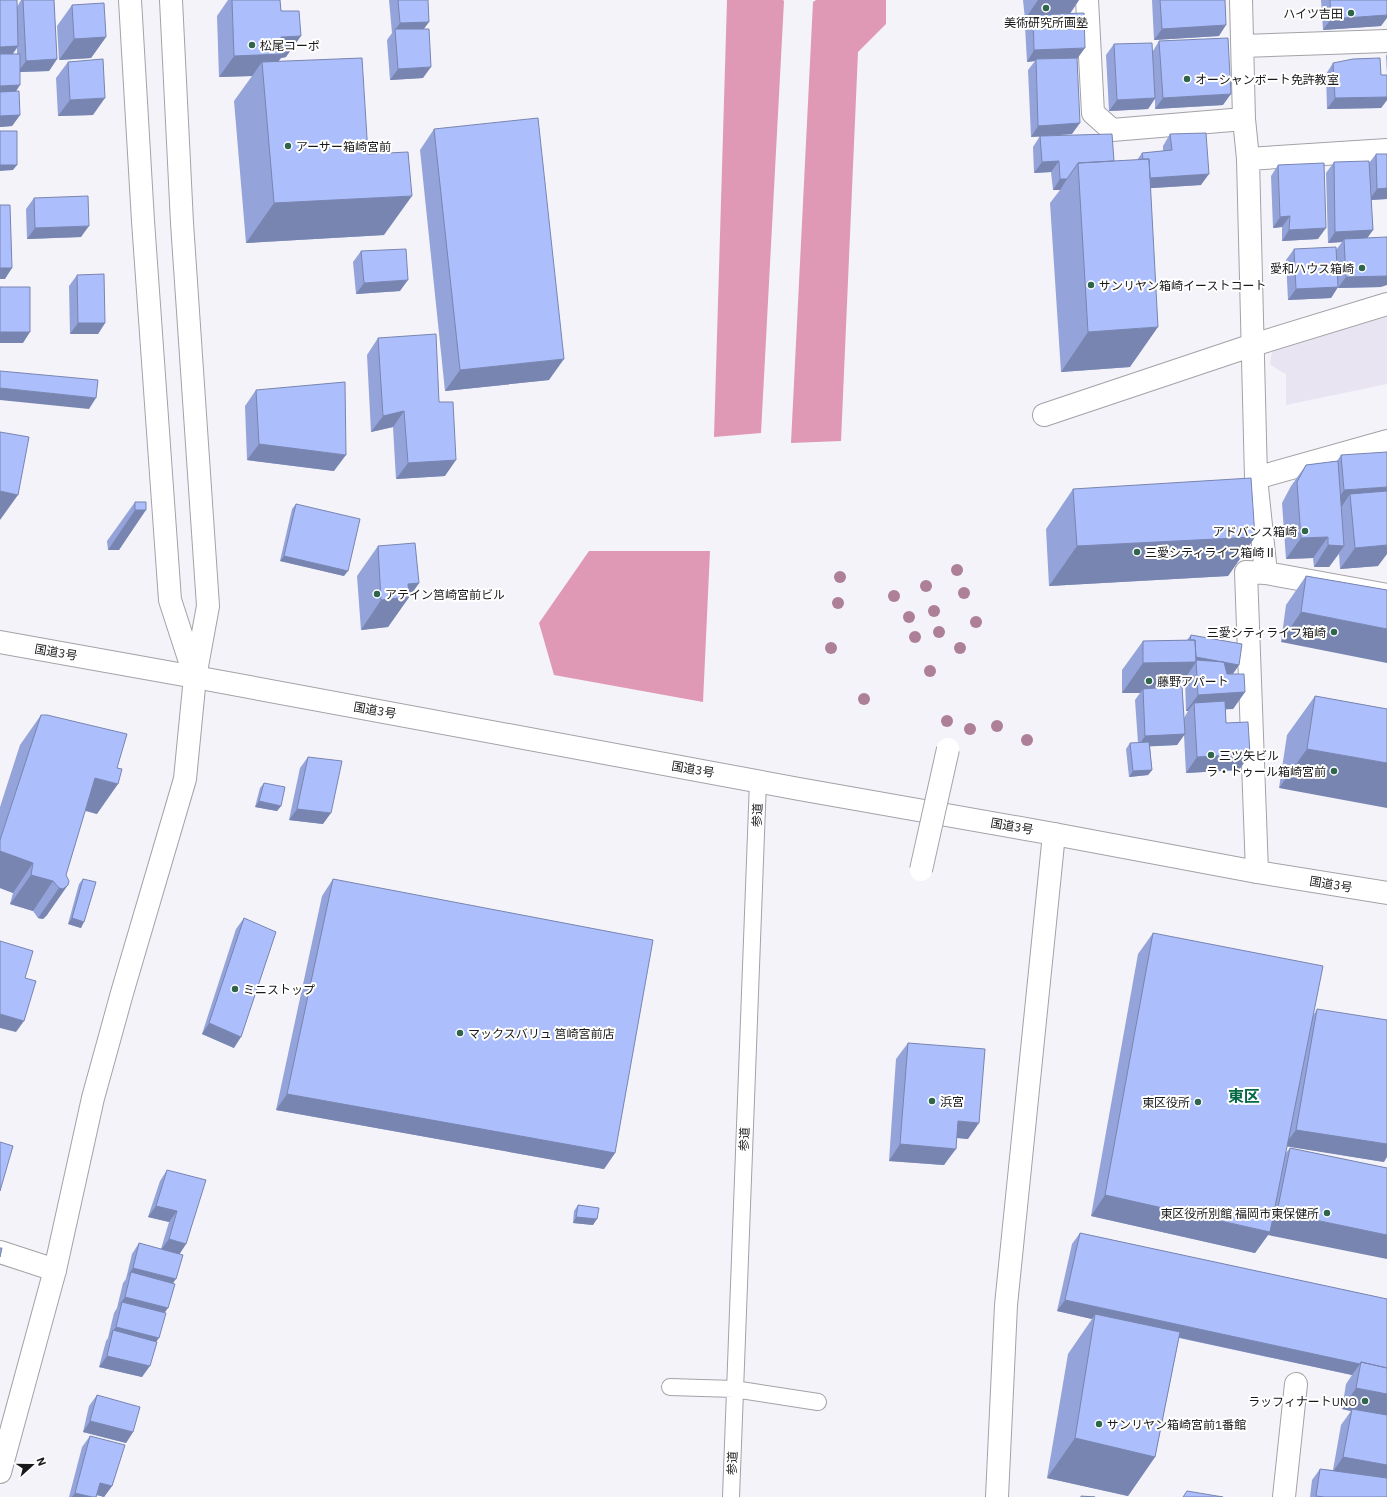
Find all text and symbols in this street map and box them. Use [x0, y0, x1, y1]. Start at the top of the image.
marker: 美術研究所画塾 [1041, 3, 1051, 13]
place label: ハイツ吉田 [1283, 6, 1343, 21]
marker: ハイツ吉田 [1346, 8, 1356, 18]
place label: 美術研究所画塾 [1004, 15, 1088, 30]
place label: 松尾コーポ [260, 38, 320, 53]
marker: 松尾コーポ [247, 40, 257, 50]
place label: オーシャンボート免許教室 [1195, 72, 1339, 87]
marker: オーシャンボート免許教室 [1182, 74, 1192, 84]
place label: アーサー箱崎宮前 [296, 139, 391, 154]
marker: アーサー箱崎宮前 [283, 141, 293, 151]
place label: 愛和ハウス箱崎 [1270, 261, 1354, 276]
marker: 愛和ハウス箱崎 [1357, 263, 1367, 273]
place label: サンリヤン箱崎イーストコート [1099, 278, 1266, 293]
marker: サンリヤン箱崎イーストコート [1086, 280, 1096, 290]
place label: アドバンス箱崎 [1213, 524, 1297, 539]
marker: アドバンス箱崎 [1300, 526, 1310, 536]
place label: 三愛シティライフ箱崎Ⅱ [1145, 545, 1276, 560]
marker: 三愛シティライフ箱崎Ⅱ [1132, 547, 1142, 557]
place label: アテイン筥崎宮前ビル [385, 587, 505, 602]
marker: アテイン筥崎宮前ビル [372, 589, 382, 599]
place label: 三愛シティライフ箱崎 [1207, 625, 1326, 640]
marker: 三愛シティライフ箱崎 [1329, 627, 1339, 637]
street label: 国道3号 [33, 641, 79, 663]
place label: 藤野アパート [1157, 674, 1229, 689]
marker: 藤野アパート [1144, 676, 1154, 686]
street label: 国道3号 [352, 699, 398, 721]
place label: 三ツ矢ビル [1219, 748, 1279, 763]
marker: 三ツ矢ビル [1206, 750, 1216, 760]
street label: 国道3号 [670, 758, 716, 780]
place label: ラ・トゥール箱崎宮前 [1206, 764, 1326, 779]
marker: ラ・トゥール箱崎宮前 [1329, 766, 1339, 776]
street label: 参道 [749, 803, 765, 827]
street label: 国道3号 [989, 815, 1035, 837]
street label: 国道3号 [1308, 873, 1354, 895]
place label: ミニストップ [243, 982, 315, 997]
marker: ミニストップ [230, 984, 240, 994]
place label: マックスバリュ 筥崎宮前店 [468, 1026, 614, 1041]
marker: マックスバリュ 筥崎宮前店 [455, 1028, 465, 1038]
district label: 東区 [1228, 1086, 1260, 1106]
place label: 浜宮 [940, 1094, 964, 1109]
place label: 東区役所 [1142, 1095, 1190, 1110]
marker: 浜宮 [927, 1096, 937, 1106]
marker: 東区役所 [1193, 1097, 1203, 1107]
street label: 参道 [736, 1127, 752, 1151]
place label: 東区役所別館 福岡市東保健所 [1160, 1206, 1319, 1221]
marker: 東区役所別館 福岡市東保健所 [1322, 1208, 1332, 1218]
place label: ラッフィナートUNO [1248, 1394, 1357, 1409]
marker: ラッフィナートUNO [1360, 1396, 1370, 1406]
place label: サンリヤン箱崎宮前1番館 [1107, 1417, 1246, 1432]
marker: サンリヤン箱崎宮前1番館 [1094, 1419, 1104, 1429]
north arrow [12, 1445, 52, 1485]
street label: 参道 [724, 1451, 740, 1475]
text: N [33, 1455, 49, 1468]

